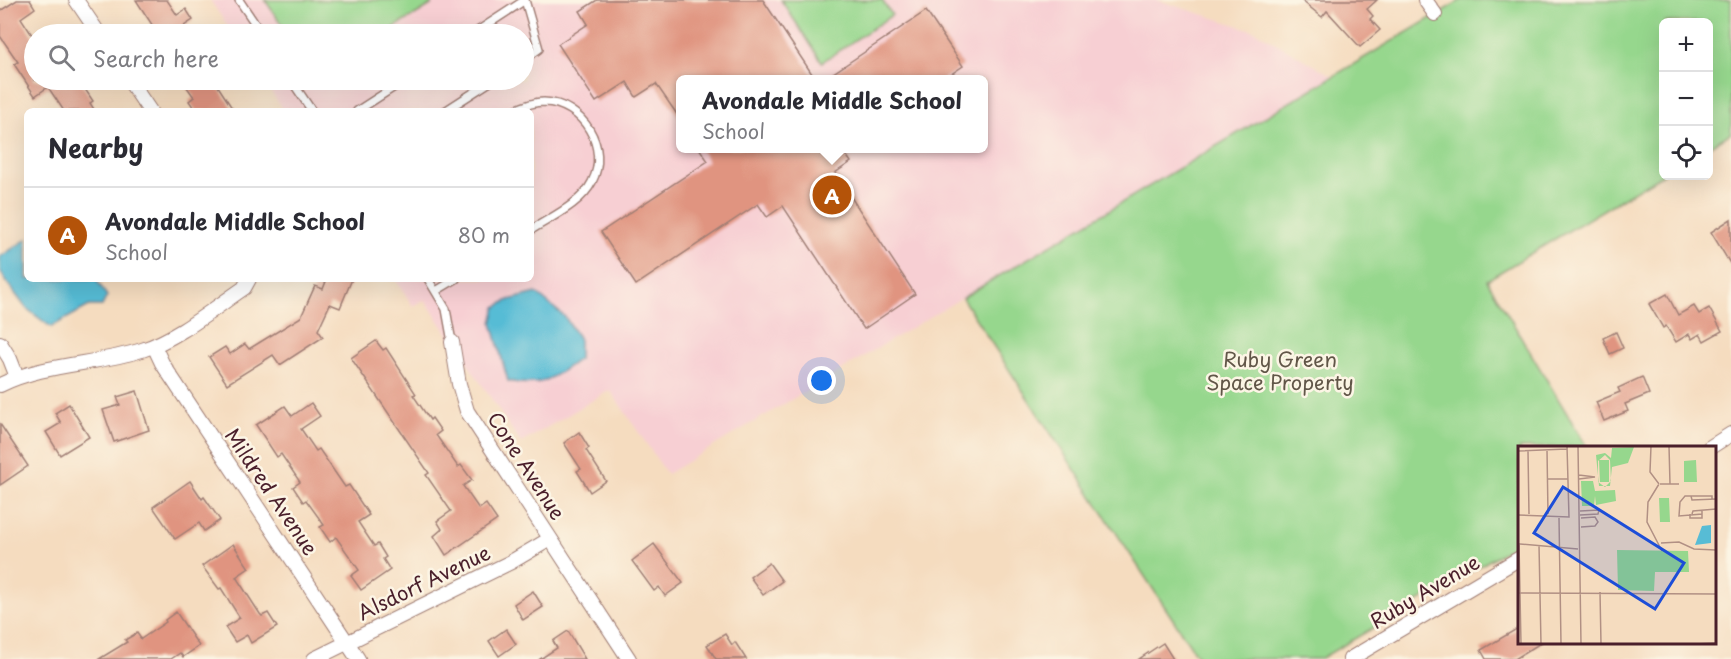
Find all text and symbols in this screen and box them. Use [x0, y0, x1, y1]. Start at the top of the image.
map controls [1659, 18, 1713, 180]
button: + [1659, 18, 1713, 72]
search box [24, 24, 534, 90]
icon: search [45, 41, 78, 74]
text: Search here [93, 41, 219, 74]
button: − [1659, 72, 1713, 126]
popup [676, 75, 988, 153]
text: Avondale Middle School [702, 83, 962, 116]
text: School [702, 116, 765, 146]
button: locate [1659, 126, 1713, 180]
text: Nearby [48, 128, 143, 167]
pin: A [812, 172, 852, 218]
text: Avondale Middle School [105, 204, 365, 237]
text: A [60, 220, 75, 250]
text: 80 m [458, 220, 510, 250]
text: School [105, 237, 168, 267]
park label: Ruby Green Space Property [1206, 344, 1354, 397]
your location [807, 366, 836, 395]
street label: Cone Avenue [481, 405, 573, 526]
street label: Mildred Avenue [218, 422, 326, 561]
inset map [1518, 446, 1716, 644]
street label: Alsdorf Avenue [352, 537, 495, 627]
street label: Ruby Avenue [1364, 547, 1485, 636]

